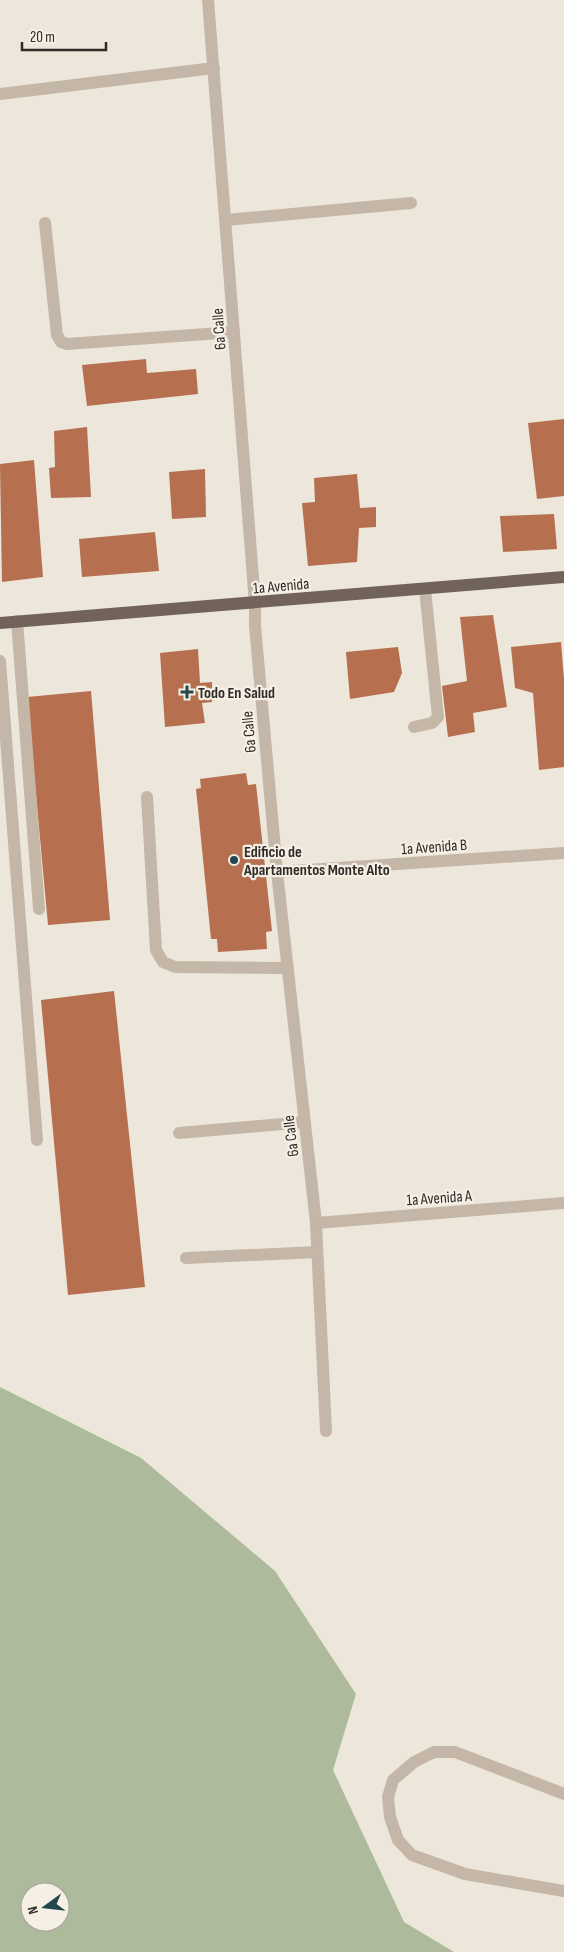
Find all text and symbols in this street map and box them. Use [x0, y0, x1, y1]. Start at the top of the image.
scale bar [22, 20, 106, 52]
text: 20 m [30, 28, 55, 47]
street label: 6a Calle [209, 307, 230, 350]
street label: 1a Avenida [252, 575, 310, 598]
place label: Todo En Salud [198, 684, 275, 703]
marker: Todo En Salud [180, 685, 194, 699]
street label: 6a Calle [238, 710, 261, 753]
street label: 1a Avenida B [401, 836, 468, 859]
place label: Edificio de Apartamentos Monte Alto [243, 843, 390, 880]
marker: Edificio de Apartamentos Monte Alto [228, 854, 240, 866]
street label: 6a Calle [280, 1114, 303, 1158]
street label: 1a Avenida A [406, 1187, 473, 1210]
north arrow [20, 1882, 70, 1932]
text: N [24, 1904, 42, 1916]

